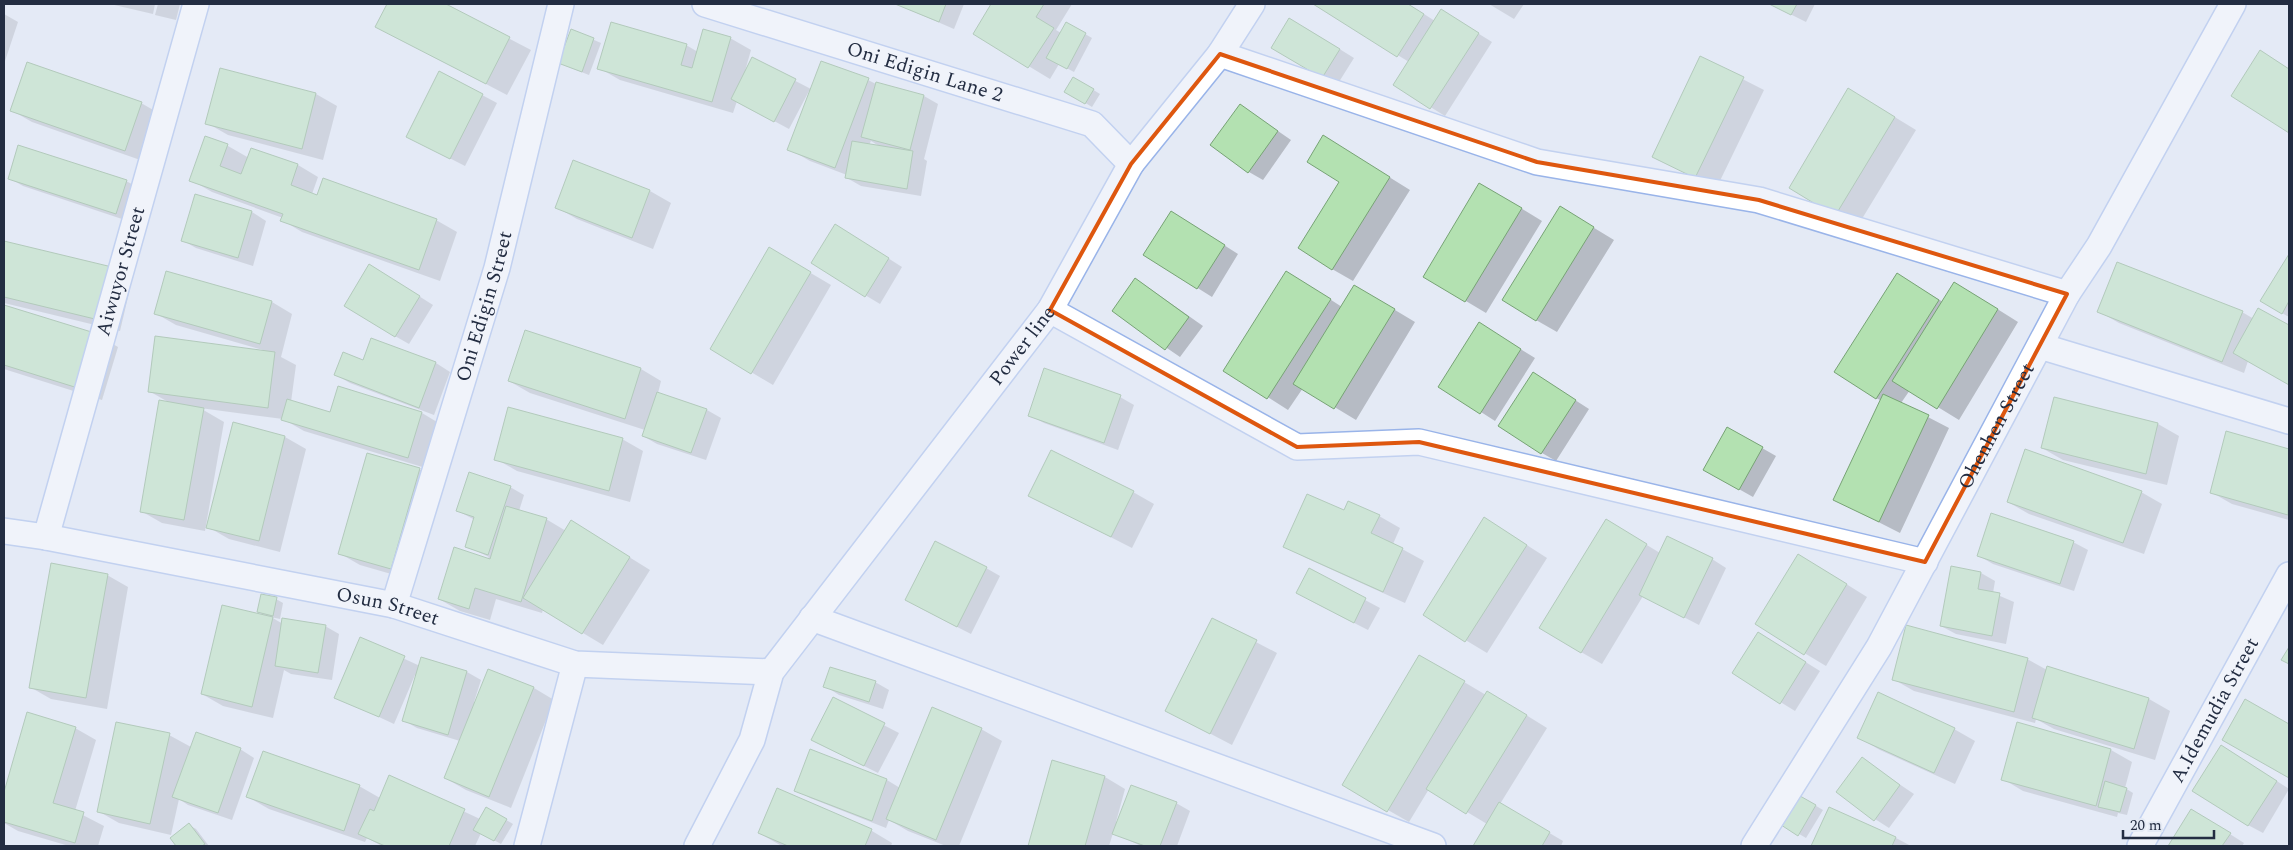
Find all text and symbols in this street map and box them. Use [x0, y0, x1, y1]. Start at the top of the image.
street label: Oni Edigin Lane 2 [843, 34, 1007, 110]
street label: Aiwuyor Street [88, 203, 153, 340]
street label: Oni Edigin Street [448, 228, 520, 386]
street label: Power line [982, 299, 1063, 392]
street label: Ohenhen Street [1950, 358, 2043, 495]
street label: Osun Street [334, 579, 443, 634]
street label: A.Idemudia Street [2163, 632, 2267, 788]
scale bar [2123, 808, 2214, 840]
text: 20 m [2130, 814, 2162, 837]

